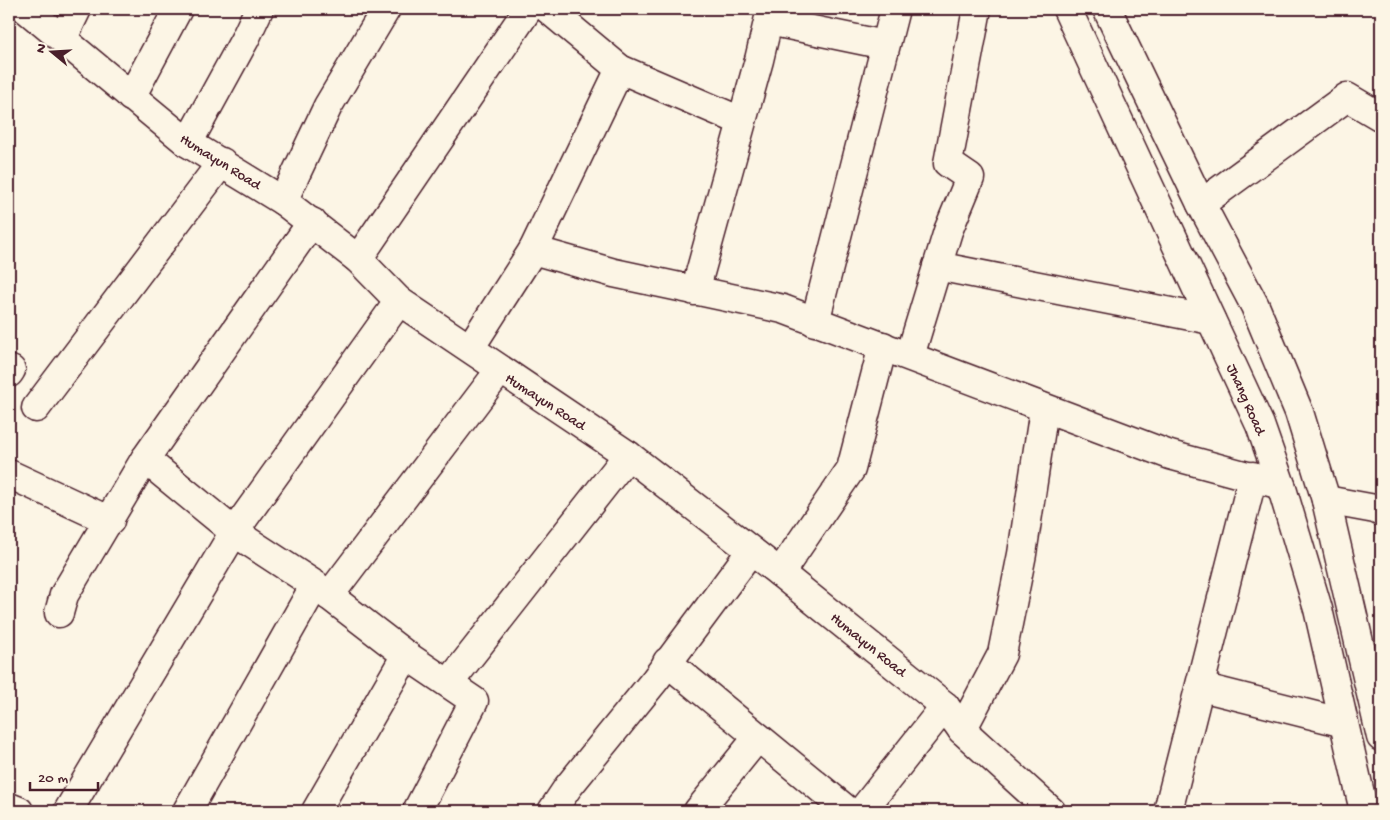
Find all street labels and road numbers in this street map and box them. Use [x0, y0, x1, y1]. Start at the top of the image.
street label: Humayun Road [176, 131, 265, 195]
street label: Jhang Road [1221, 361, 1269, 439]
street label: Humayun Road [501, 370, 590, 436]
street label: Humayun Road [826, 609, 910, 682]

